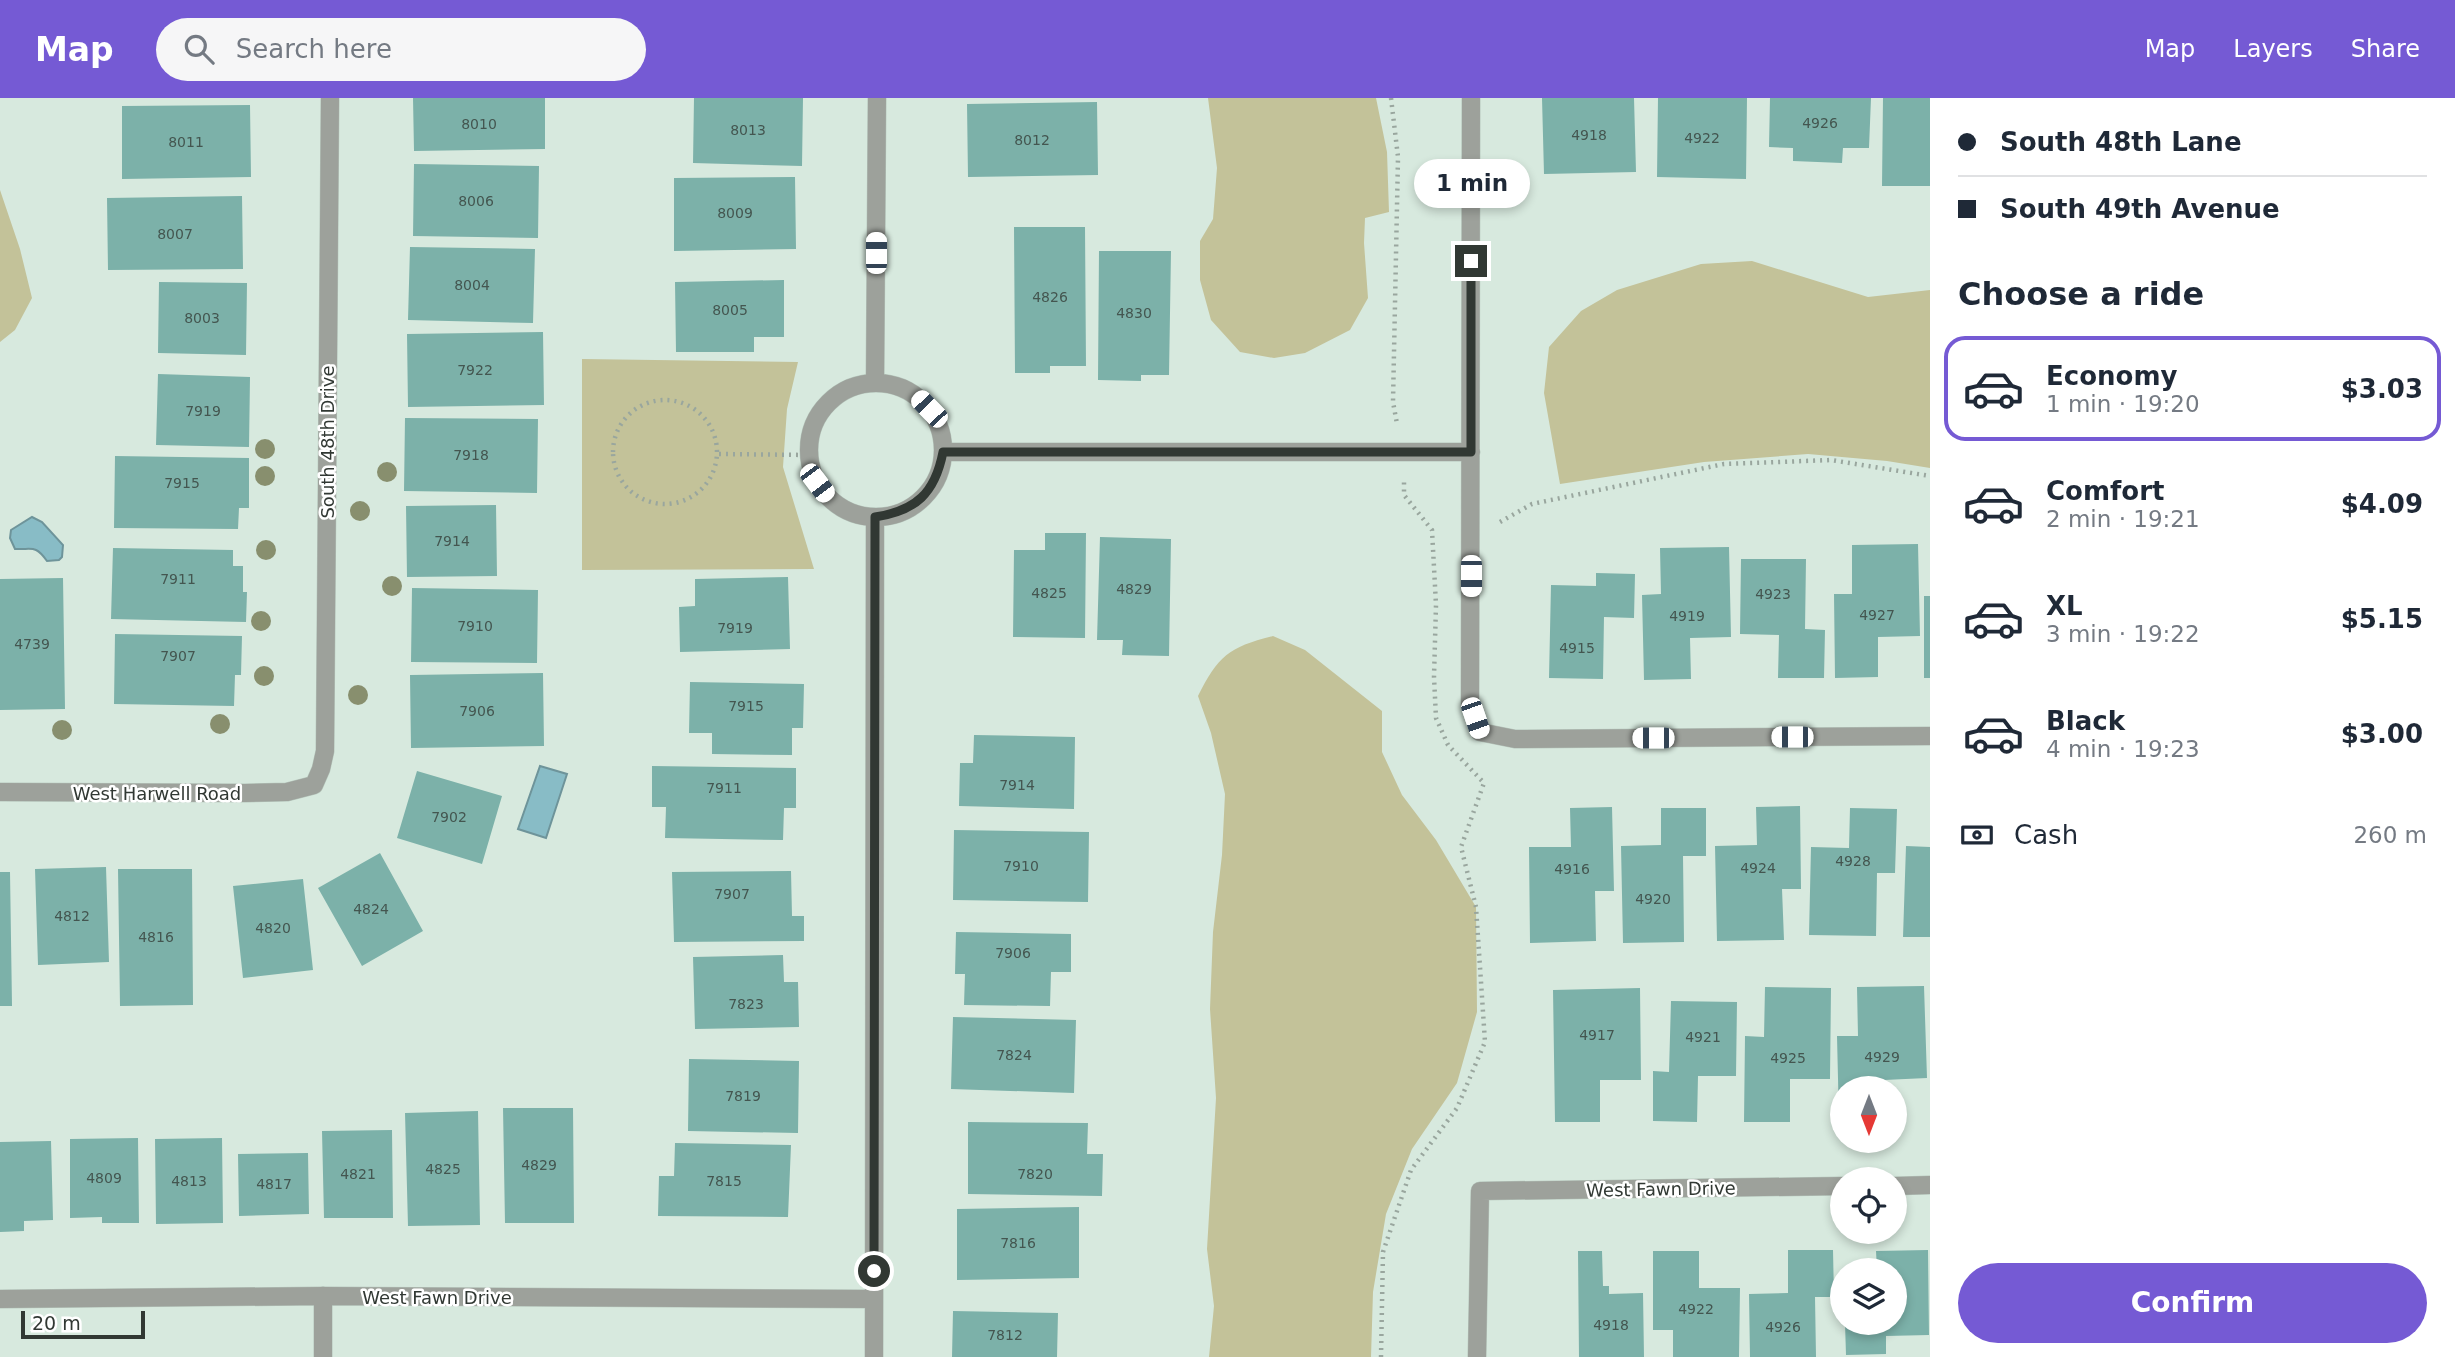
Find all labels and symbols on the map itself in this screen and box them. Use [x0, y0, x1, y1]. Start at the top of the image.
house number: 4926 [1802, 115, 1838, 131]
house number: 8010 [461, 116, 497, 132]
house number: 8013 [730, 122, 766, 138]
house number: 4918 [1571, 127, 1607, 143]
house number: 4922 [1684, 130, 1720, 146]
house number: 8012 [1014, 132, 1050, 148]
house number: 8011 [168, 134, 204, 150]
callout: 1 min [1413, 159, 1529, 208]
house number: 8006 [458, 193, 494, 209]
house number: 8009 [717, 205, 753, 221]
house number: 8007 [157, 226, 193, 242]
car [866, 232, 887, 274]
route end [1455, 245, 1487, 277]
house number: 8004 [454, 277, 490, 293]
house number: 4826 [1032, 289, 1068, 305]
house number: 8005 [712, 302, 748, 318]
house number: 4830 [1116, 305, 1152, 321]
house number: 8003 [184, 310, 220, 326]
house number: 7922 [457, 362, 493, 378]
street label: South 48th Drive [317, 365, 338, 519]
car [907, 387, 952, 431]
house number: 7919 [185, 403, 221, 419]
house number: 7918 [453, 447, 489, 463]
car [796, 460, 839, 506]
house number: 7915 [164, 475, 200, 491]
house number: 7914 [434, 533, 470, 549]
car [1461, 555, 1482, 597]
house number: 7911 [160, 571, 196, 587]
house number: 4829 [1116, 581, 1152, 597]
house number: 4825 [1031, 585, 1067, 601]
house number: 4923 [1755, 586, 1791, 602]
house number: 4927 [1859, 607, 1895, 623]
house number: 4919 [1669, 608, 1705, 624]
house number: 7910 [457, 618, 493, 634]
house number: 7919 [717, 620, 753, 636]
house number: 4739 [14, 636, 50, 652]
house number: 4915 [1559, 640, 1595, 656]
house number: 7907 [160, 648, 196, 664]
car [1459, 695, 1492, 741]
house number: 7915 [728, 698, 764, 714]
house number: 7906 [459, 703, 495, 719]
car [1772, 727, 1814, 748]
car [1633, 728, 1675, 749]
house number: 7914 [999, 777, 1035, 793]
house number: 7911 [706, 780, 742, 796]
street label: West Harwell Road [73, 783, 241, 804]
house number: 7902 [431, 809, 467, 825]
house number: 4928 [1835, 853, 1871, 869]
house number: 7910 [1003, 858, 1039, 874]
house number: 4924 [1740, 860, 1776, 876]
house number: 4916 [1554, 861, 1590, 877]
house number: 7907 [714, 886, 750, 902]
house number: 4920 [1635, 891, 1671, 907]
house number: 4824 [353, 901, 389, 917]
house number: 4812 [54, 908, 90, 924]
house number: 4820 [255, 920, 291, 936]
house number: 4816 [138, 929, 174, 945]
house number: 7906 [995, 945, 1031, 961]
house number: 7823 [728, 996, 764, 1012]
house number: 4917 [1579, 1027, 1615, 1043]
house number: 4921 [1685, 1029, 1721, 1045]
house number: 7824 [996, 1047, 1032, 1063]
house number: 4929 [1864, 1049, 1900, 1065]
house number: 4925 [1770, 1050, 1806, 1066]
north arrow [1830, 1076, 1908, 1153]
house number: 7819 [725, 1088, 761, 1104]
house number: 4829 [521, 1157, 557, 1173]
house number: 4825 [425, 1161, 461, 1177]
house number: 4821 [340, 1166, 376, 1182]
house number: 7820 [1017, 1166, 1053, 1182]
house number: 4809 [86, 1170, 122, 1186]
house number: 4813 [171, 1173, 207, 1189]
house number: 7815 [706, 1173, 742, 1189]
house number: 4817 [256, 1176, 292, 1192]
street label: West Fawn Drive [1586, 1177, 1736, 1201]
house number: 7816 [1000, 1235, 1036, 1251]
route start [858, 1255, 890, 1287]
street label: West Fawn Drive [362, 1287, 512, 1308]
house number: 4922 [1678, 1301, 1714, 1317]
scale bar [21, 1308, 145, 1340]
house number: 4918 [1593, 1317, 1629, 1333]
house number: 4926 [1765, 1319, 1801, 1335]
house number: 7812 [987, 1327, 1023, 1343]

